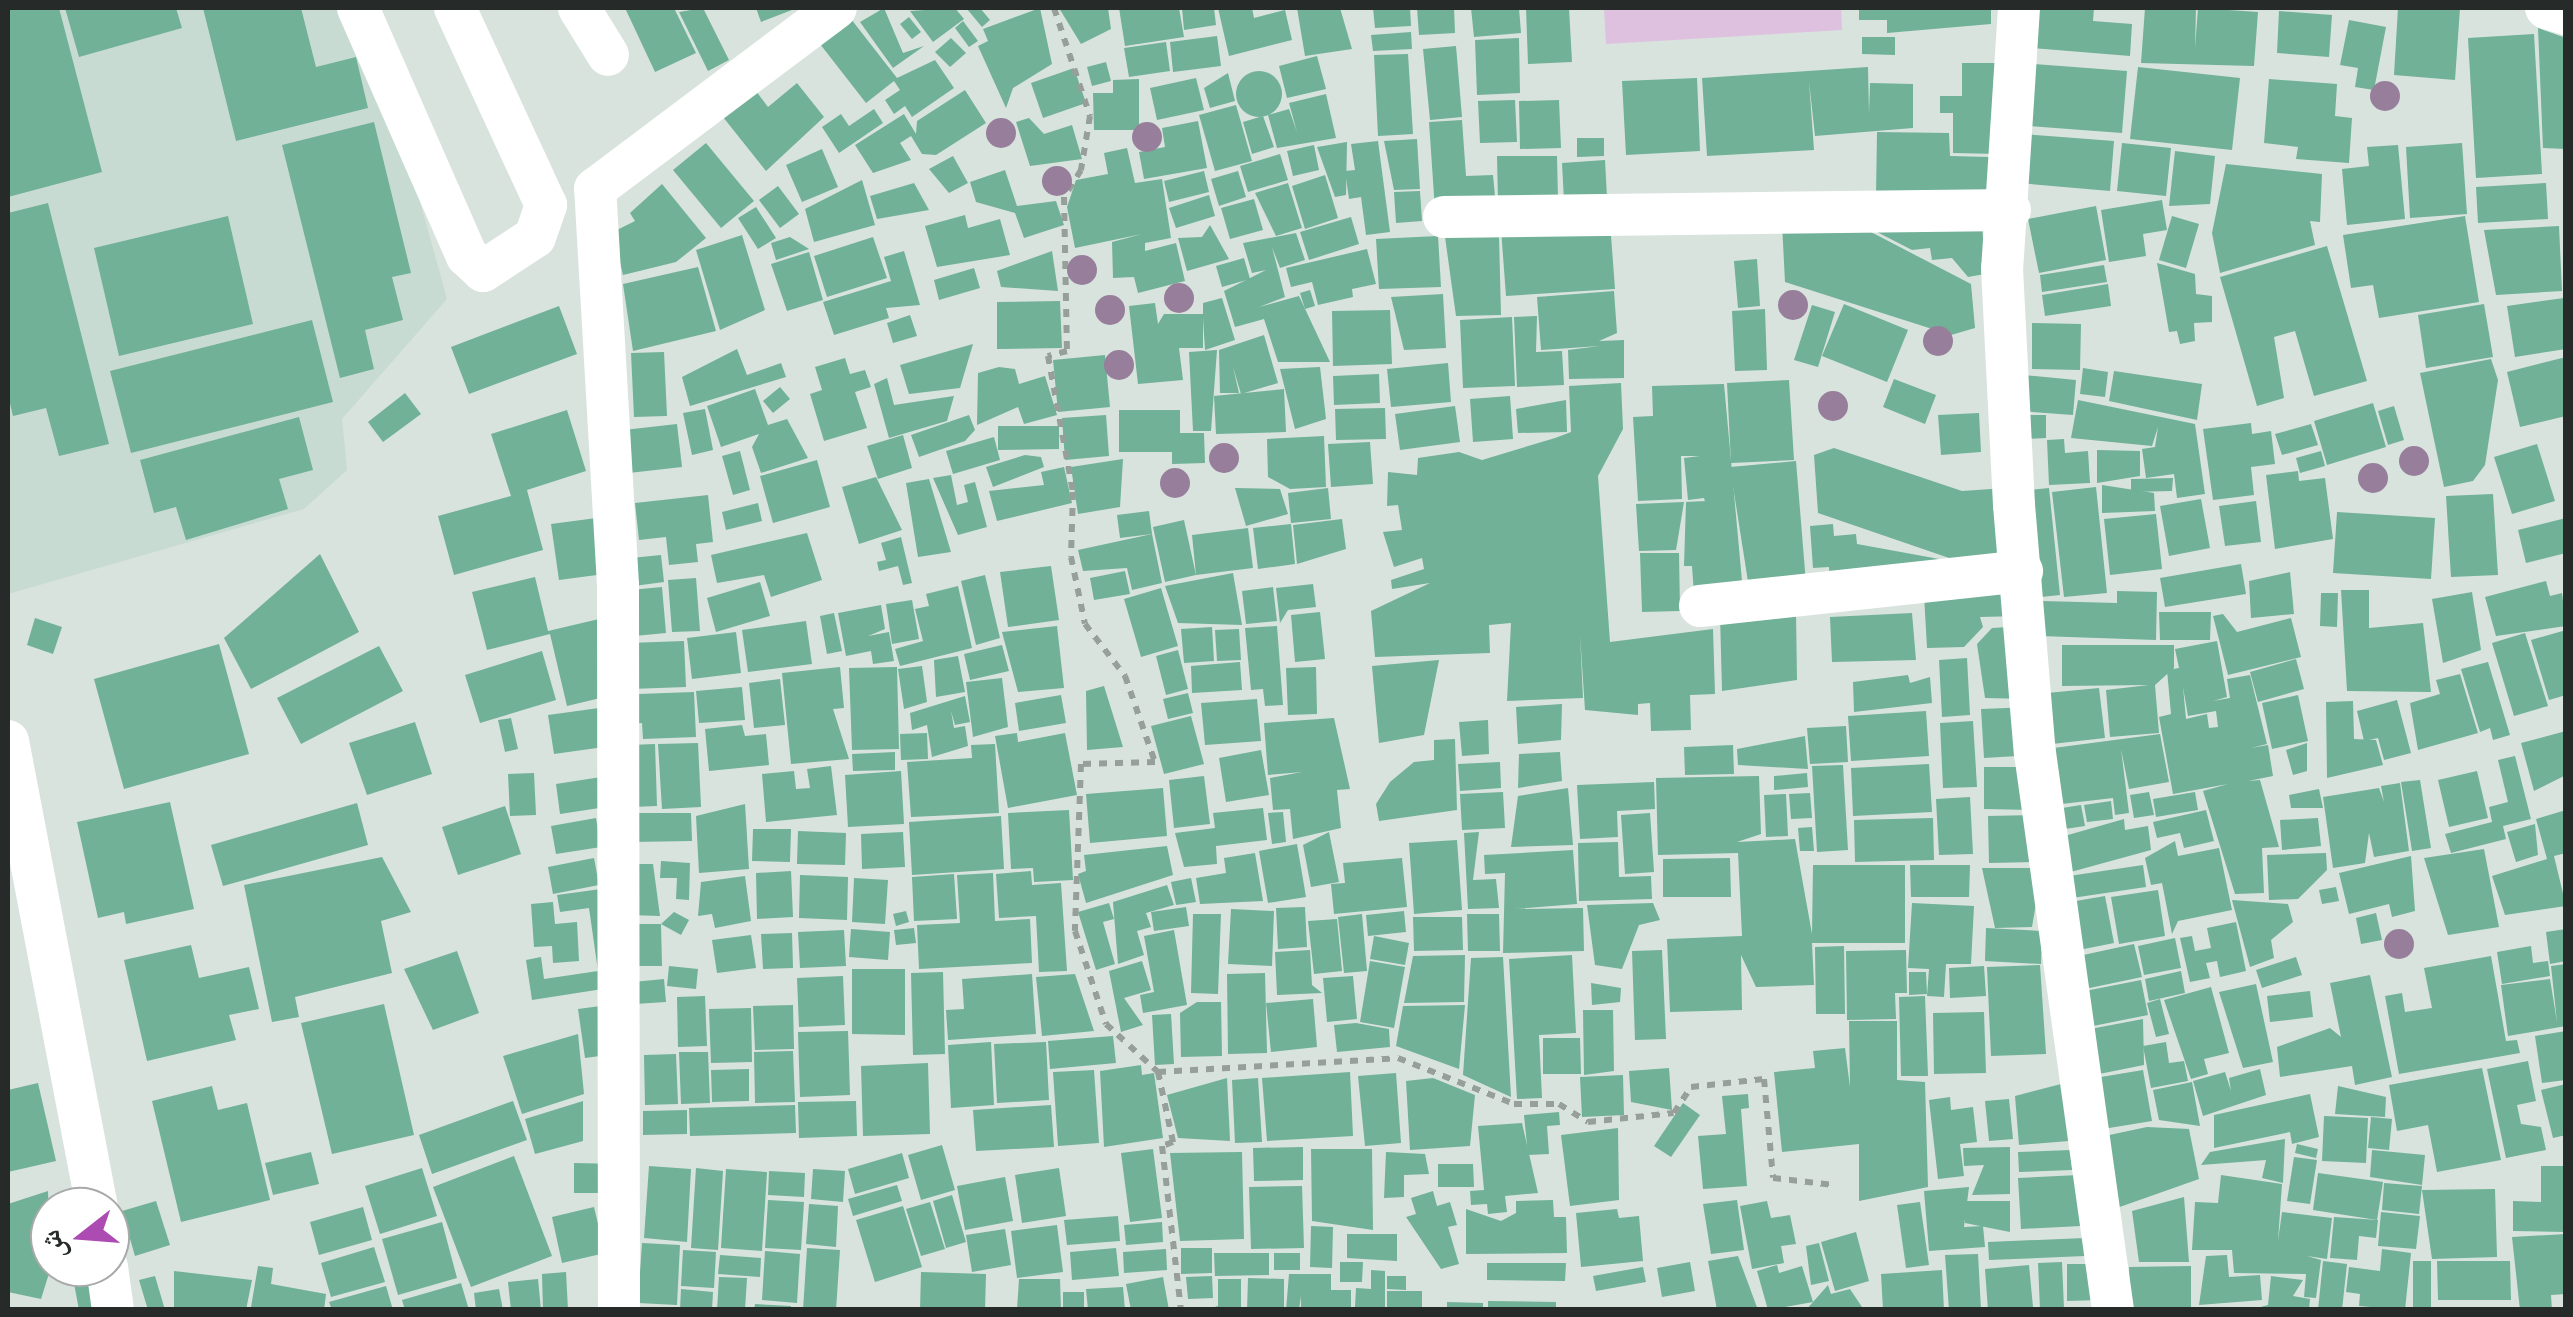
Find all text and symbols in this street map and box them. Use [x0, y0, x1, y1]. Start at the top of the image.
north arrow [30, 1187, 130, 1287]
text: ش [33, 1226, 73, 1264]

